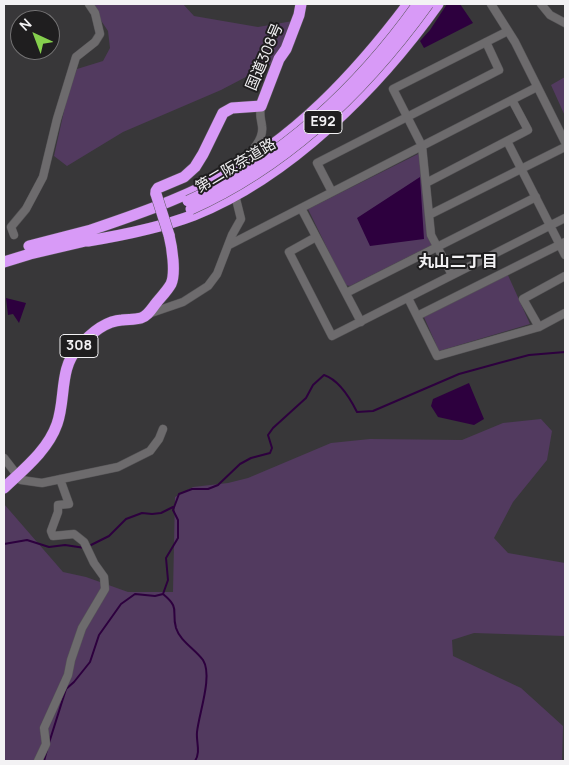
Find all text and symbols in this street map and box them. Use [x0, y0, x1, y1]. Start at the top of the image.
north arrow [10, 10, 60, 60]
text: N [15, 14, 35, 35]
street label: 国道308号 [243, 21, 287, 93]
road number: E92 [304, 110, 342, 134]
street label: 第二阪奈道路 [193, 135, 279, 197]
district label: 丸山二丁目 [418, 253, 498, 273]
road number: 308 [60, 334, 98, 358]

